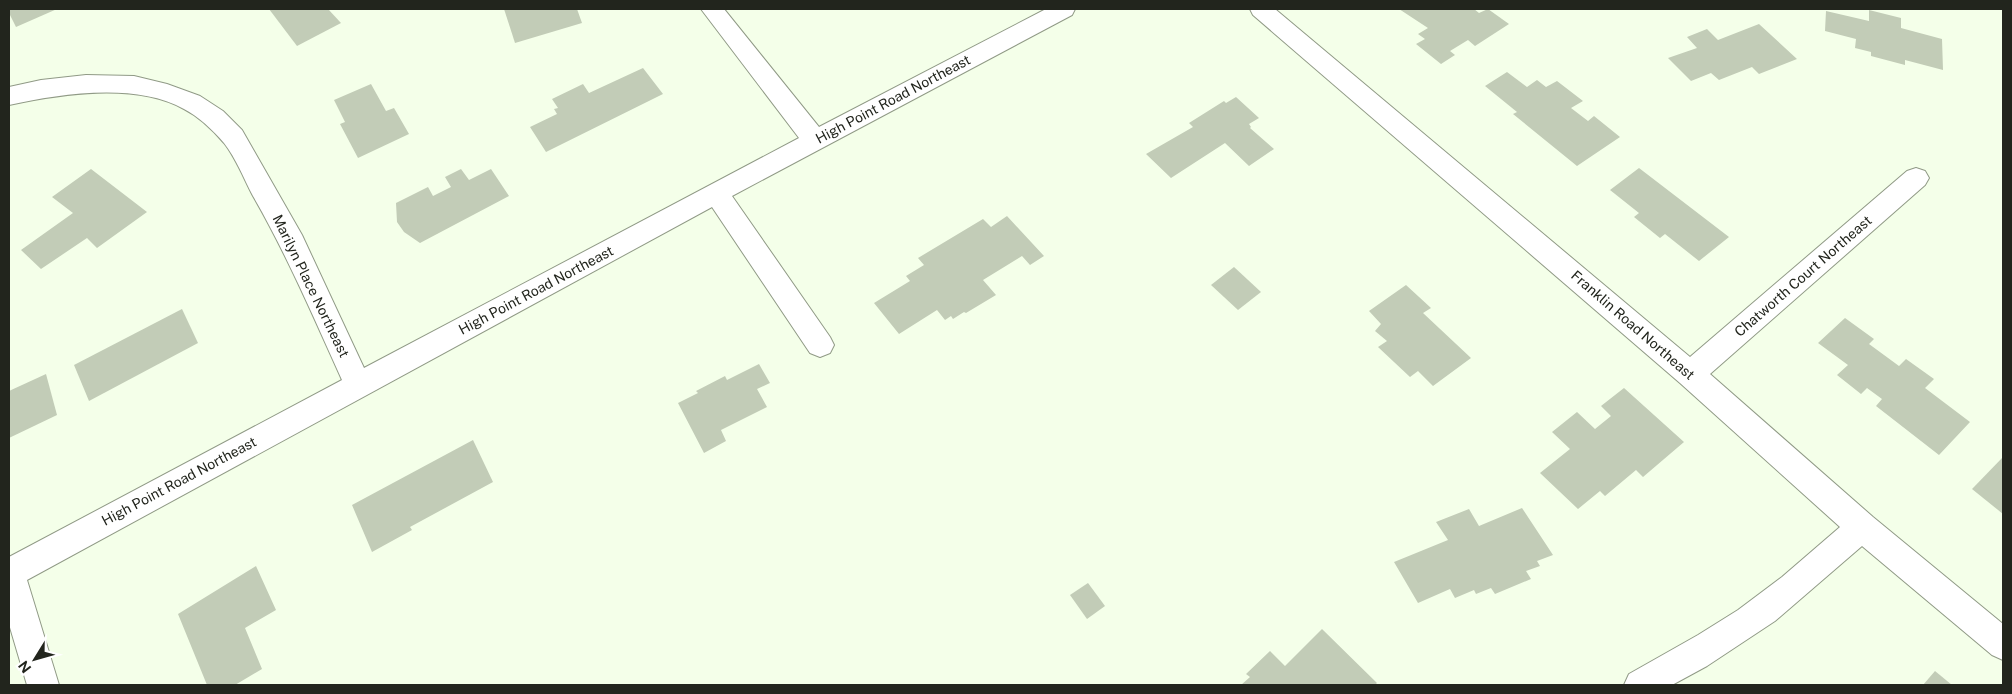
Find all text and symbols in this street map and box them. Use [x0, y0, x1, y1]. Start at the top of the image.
street label: High Point Road Northeast [813, 51, 973, 147]
street label: Marilyn Place Northeast [269, 212, 353, 360]
street label: Chatworth Court Northeast [1731, 212, 1875, 340]
street label: High Point Road Northeast [456, 242, 616, 338]
street label: Franklin Road Northeast [1568, 267, 1698, 383]
street label: High Point Road Northeast [99, 433, 259, 529]
north arrow [10, 634, 60, 684]
text: N [15, 658, 34, 676]

